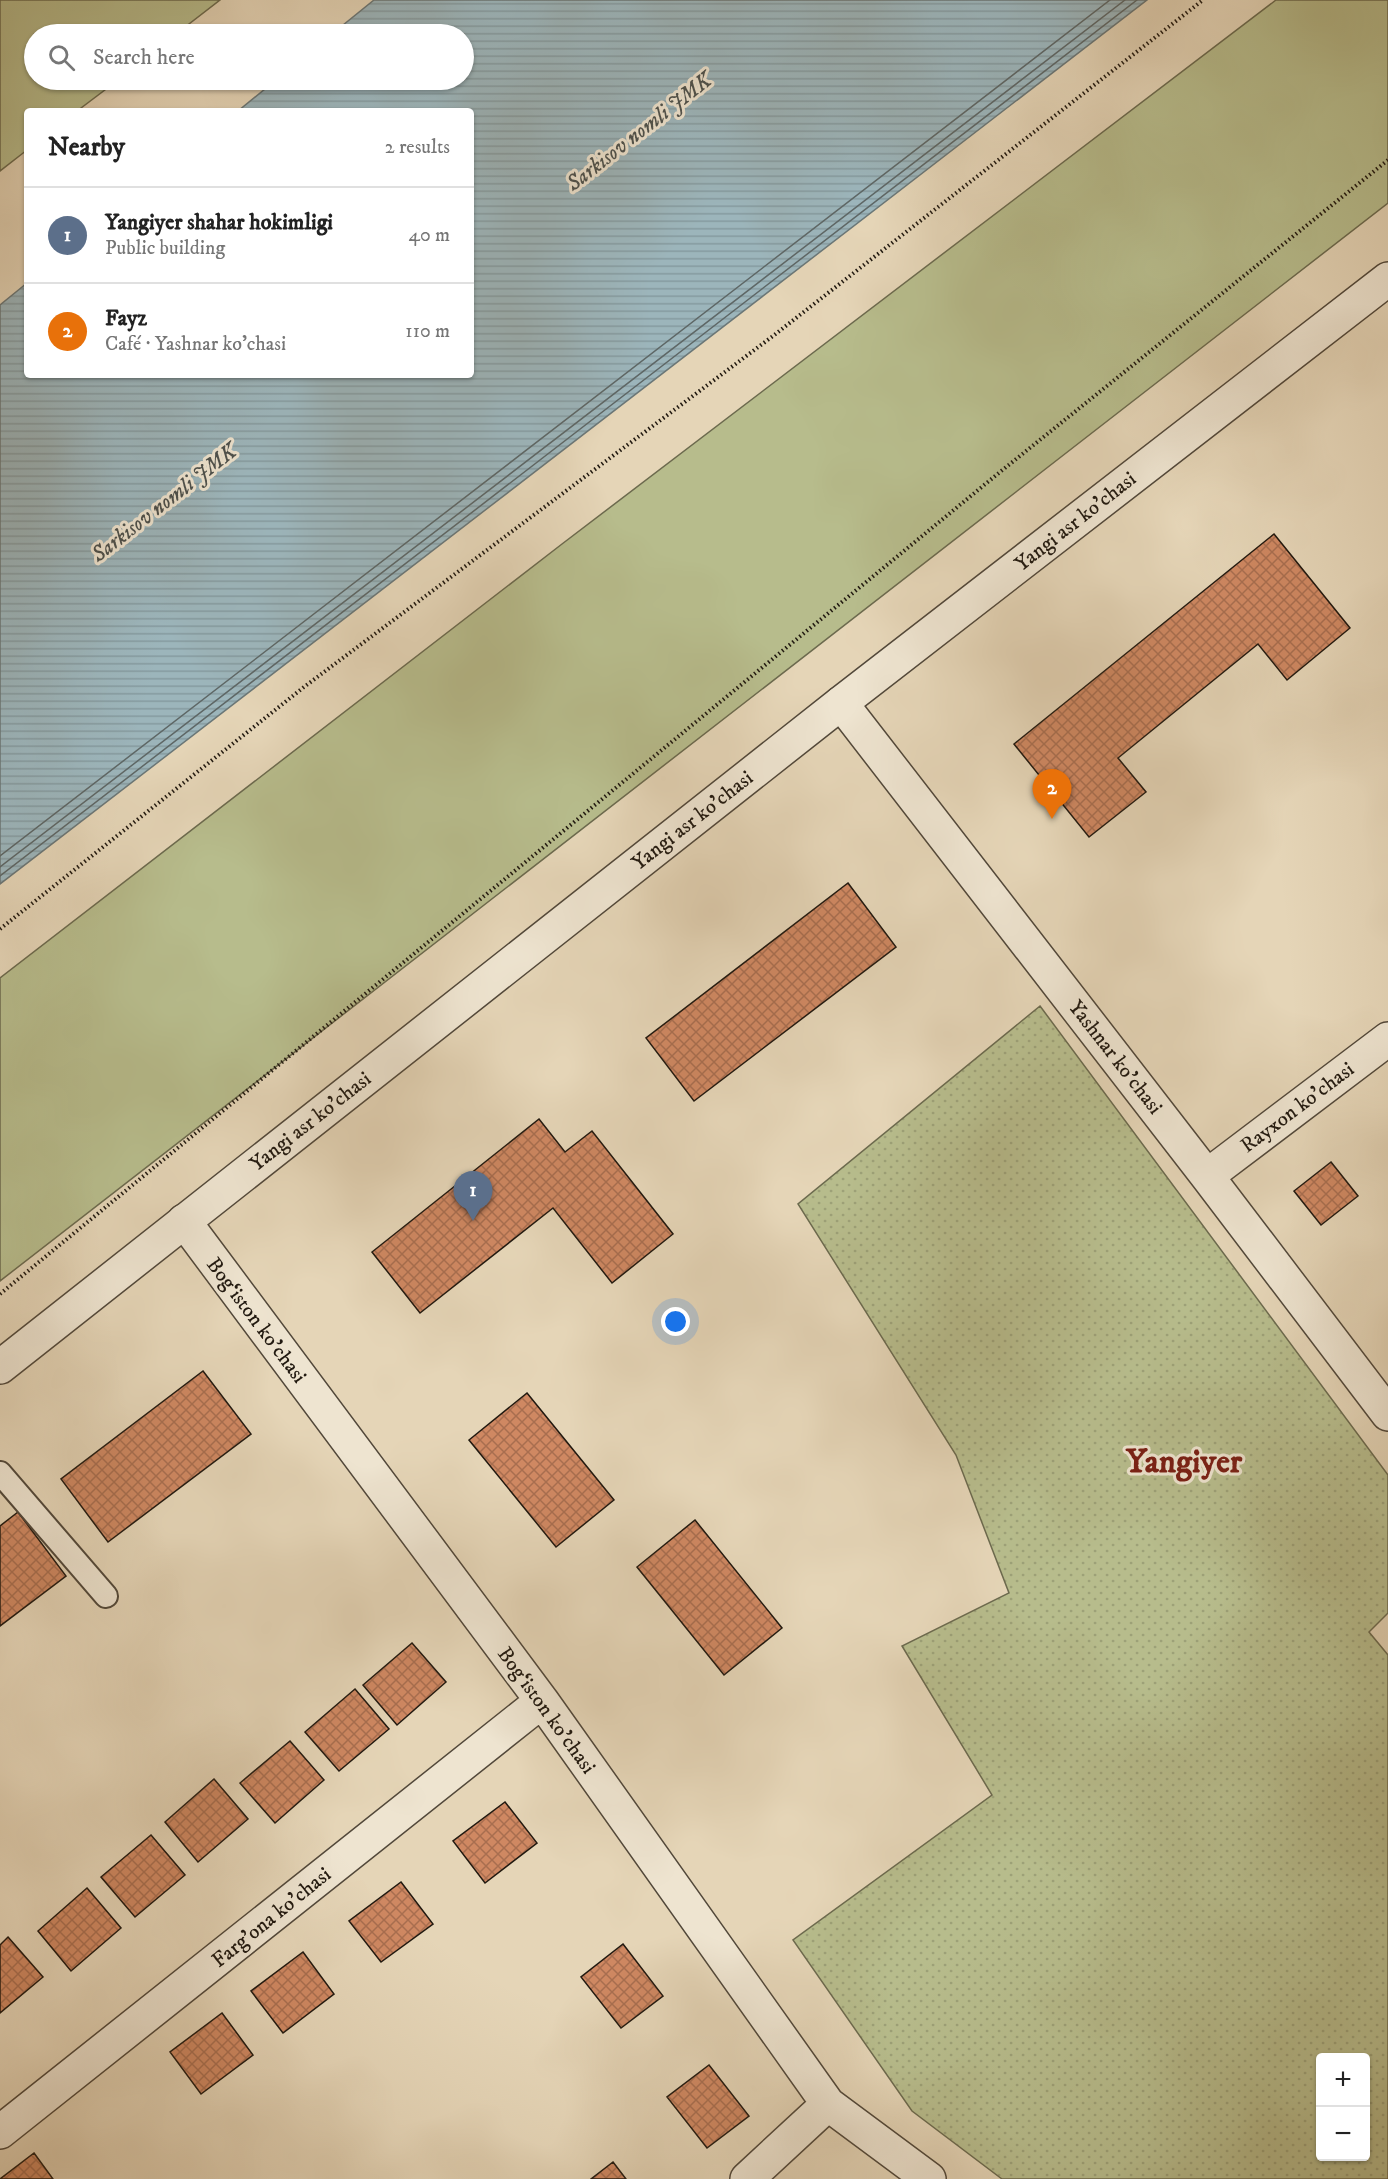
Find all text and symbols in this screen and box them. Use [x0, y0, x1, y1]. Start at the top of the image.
search box [24, 24, 474, 90]
icon: search [45, 41, 78, 74]
text: Search here [93, 44, 195, 71]
water label: Sarkisov nomli JMK [560, 65, 720, 198]
text: Nearby [48, 131, 125, 164]
text: 2 results [385, 135, 450, 160]
text: Yangiyer shahar hokimligi [105, 209, 333, 236]
text: 1 [64, 223, 71, 248]
text: 40 m [408, 223, 450, 248]
text: Public building [105, 236, 225, 261]
text: Fayz [105, 305, 147, 332]
text: 2 [63, 319, 72, 344]
text: 110 m [405, 319, 450, 344]
text: Café · Yashnar ko'chasi [105, 332, 286, 357]
water label: Sarkisov nomli JMK [85, 436, 245, 569]
street label: Yangi asr ko'chasi [1010, 466, 1142, 577]
street label: Yangi asr ko'chasi [627, 765, 759, 876]
pin: 2 [1032, 770, 1072, 819]
street label: Yashnar ko'chasi [1063, 995, 1168, 1120]
street label: Rayxon ko'chasi [1236, 1057, 1360, 1159]
street label: Yangi asr ko'chasi [245, 1066, 377, 1177]
pin: 1 [454, 1172, 492, 1221]
street label: Bog‘iston ko'chasi [200, 1253, 312, 1389]
your location [661, 1307, 690, 1336]
district label: Yangiyer [1125, 1442, 1243, 1483]
street label: Bog‘iston ko'chasi [491, 1642, 601, 1779]
street label: Farg'ona ko'chasi [207, 1862, 336, 1974]
map controls [1316, 2053, 1370, 2161]
button: + [1316, 2053, 1370, 2107]
button: − [1316, 2107, 1370, 2161]

